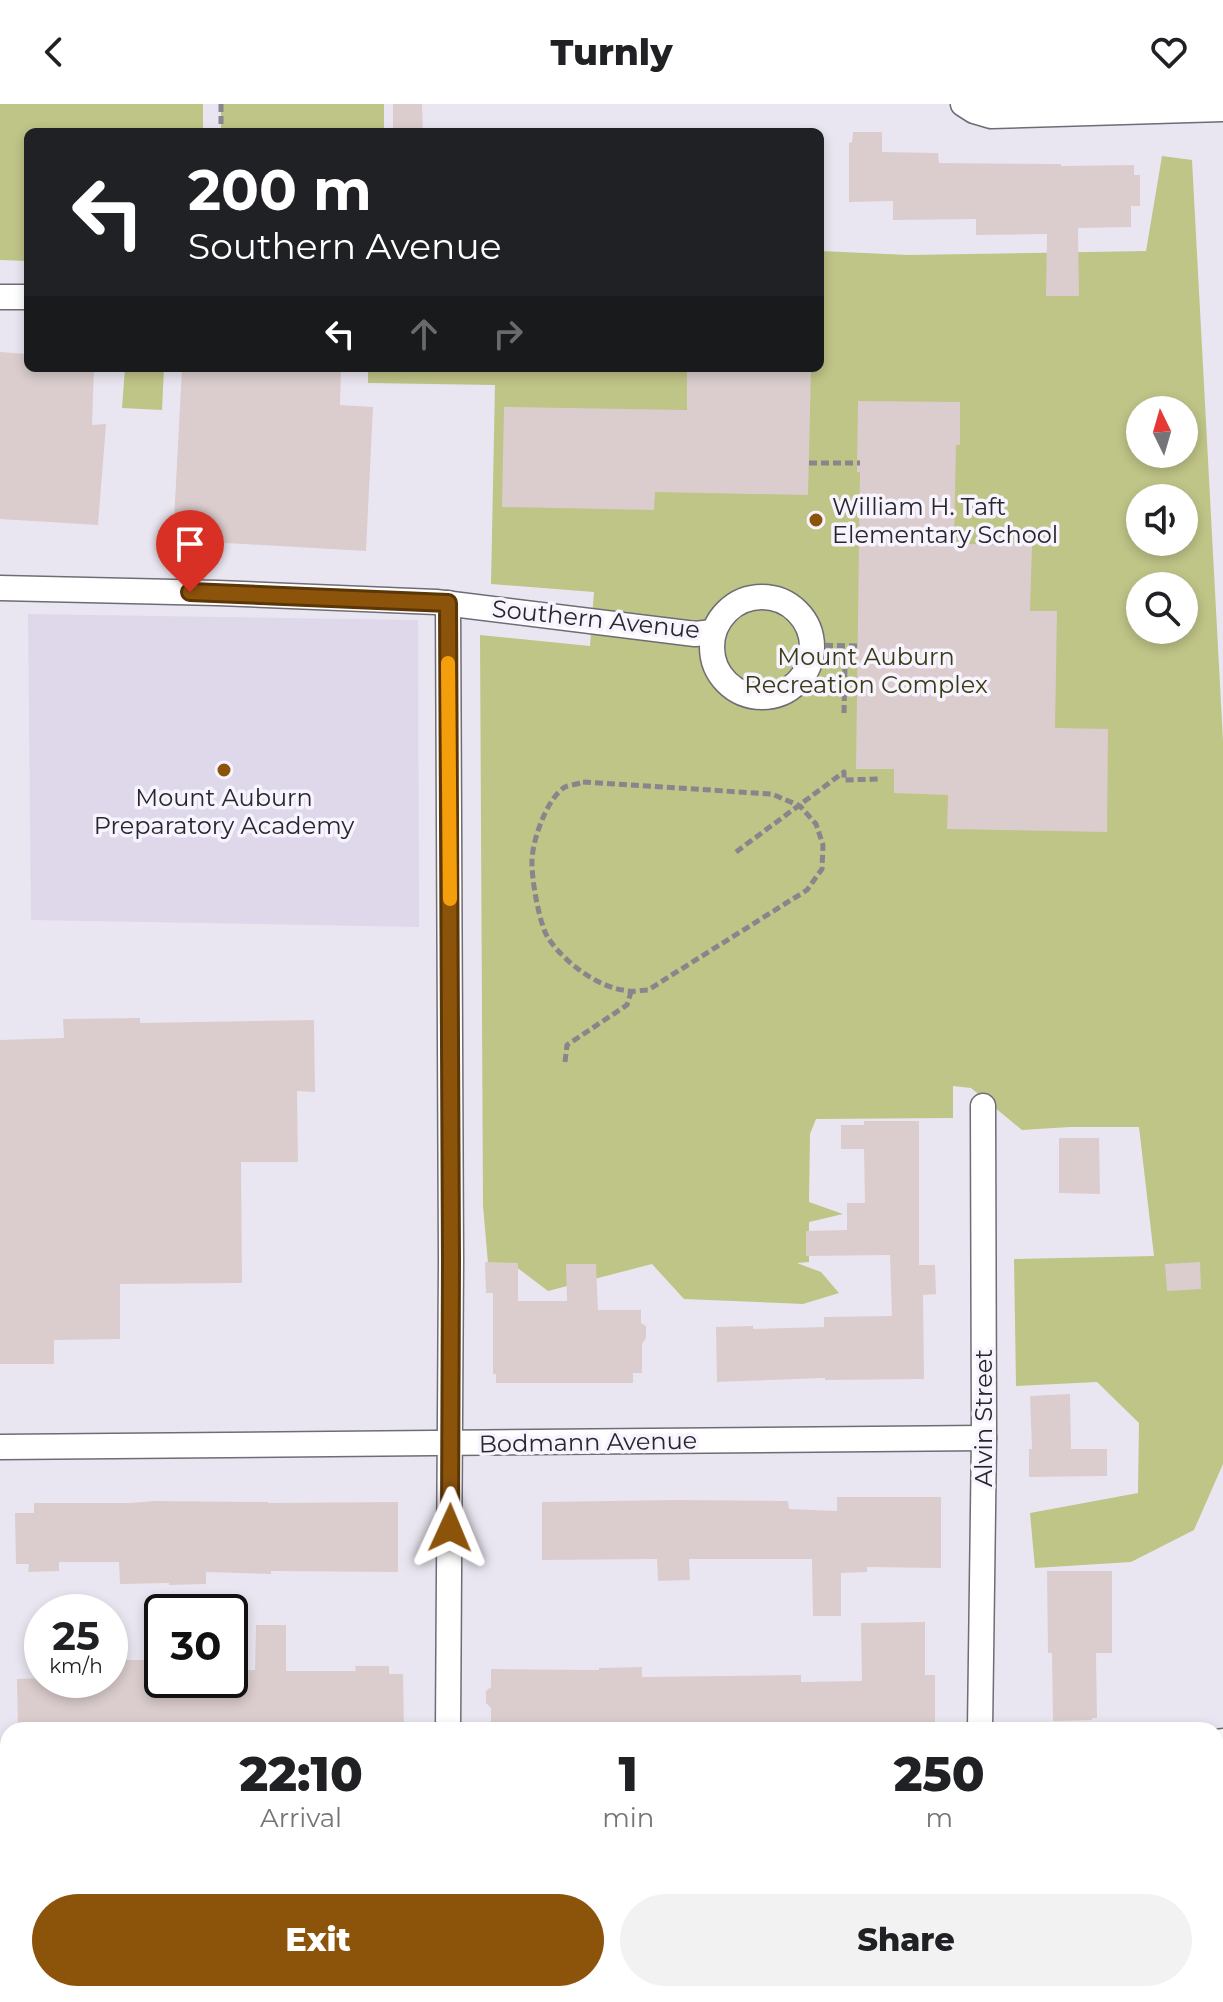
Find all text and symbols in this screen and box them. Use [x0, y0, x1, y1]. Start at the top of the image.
icon: back [32, 30, 76, 74]
text: Turnly [551, 30, 672, 74]
icon: heart [1147, 30, 1191, 74]
text: 200 m [188, 156, 372, 224]
icon: left [56, 160, 160, 264]
text: Southern Avenue [188, 224, 501, 268]
icon: left [318, 312, 362, 356]
icon: ahead [402, 312, 446, 356]
icon: right [486, 312, 530, 356]
north arrow [1126, 396, 1198, 468]
map controls [1126, 396, 1198, 644]
button: sound [1126, 484, 1198, 556]
place label: William H. Taft Elementary School [832, 492, 1058, 549]
pin [156, 510, 224, 592]
marker: William H. Taft Elementary School [807, 511, 825, 529]
icon: arrive [168, 522, 212, 566]
button: search [1126, 572, 1198, 644]
street label: Southern Avenue [491, 594, 701, 644]
park label: Mount Auburn Recreation Complex [744, 642, 988, 699]
marker: Mount Auburn Preparatory Academy [215, 761, 233, 779]
place label: Mount Auburn Preparatory Academy [94, 783, 354, 840]
street label: Alvin Street [969, 1349, 998, 1487]
street label: Bodmann Avenue [479, 1426, 697, 1458]
position arrow [408, 1486, 492, 1570]
speed limit sign: 30 [144, 1594, 248, 1698]
text: 25 [52, 1611, 100, 1660]
text: km/h [49, 1654, 103, 1678]
text: 22:10 [239, 1745, 363, 1803]
text: 1 [619, 1745, 638, 1803]
text: 250 [894, 1745, 985, 1803]
text: Arrival [260, 1802, 342, 1834]
text: min [602, 1802, 654, 1834]
text: m [925, 1802, 953, 1834]
button: Exit [32, 1894, 604, 1986]
button: Share [620, 1894, 1192, 1986]

